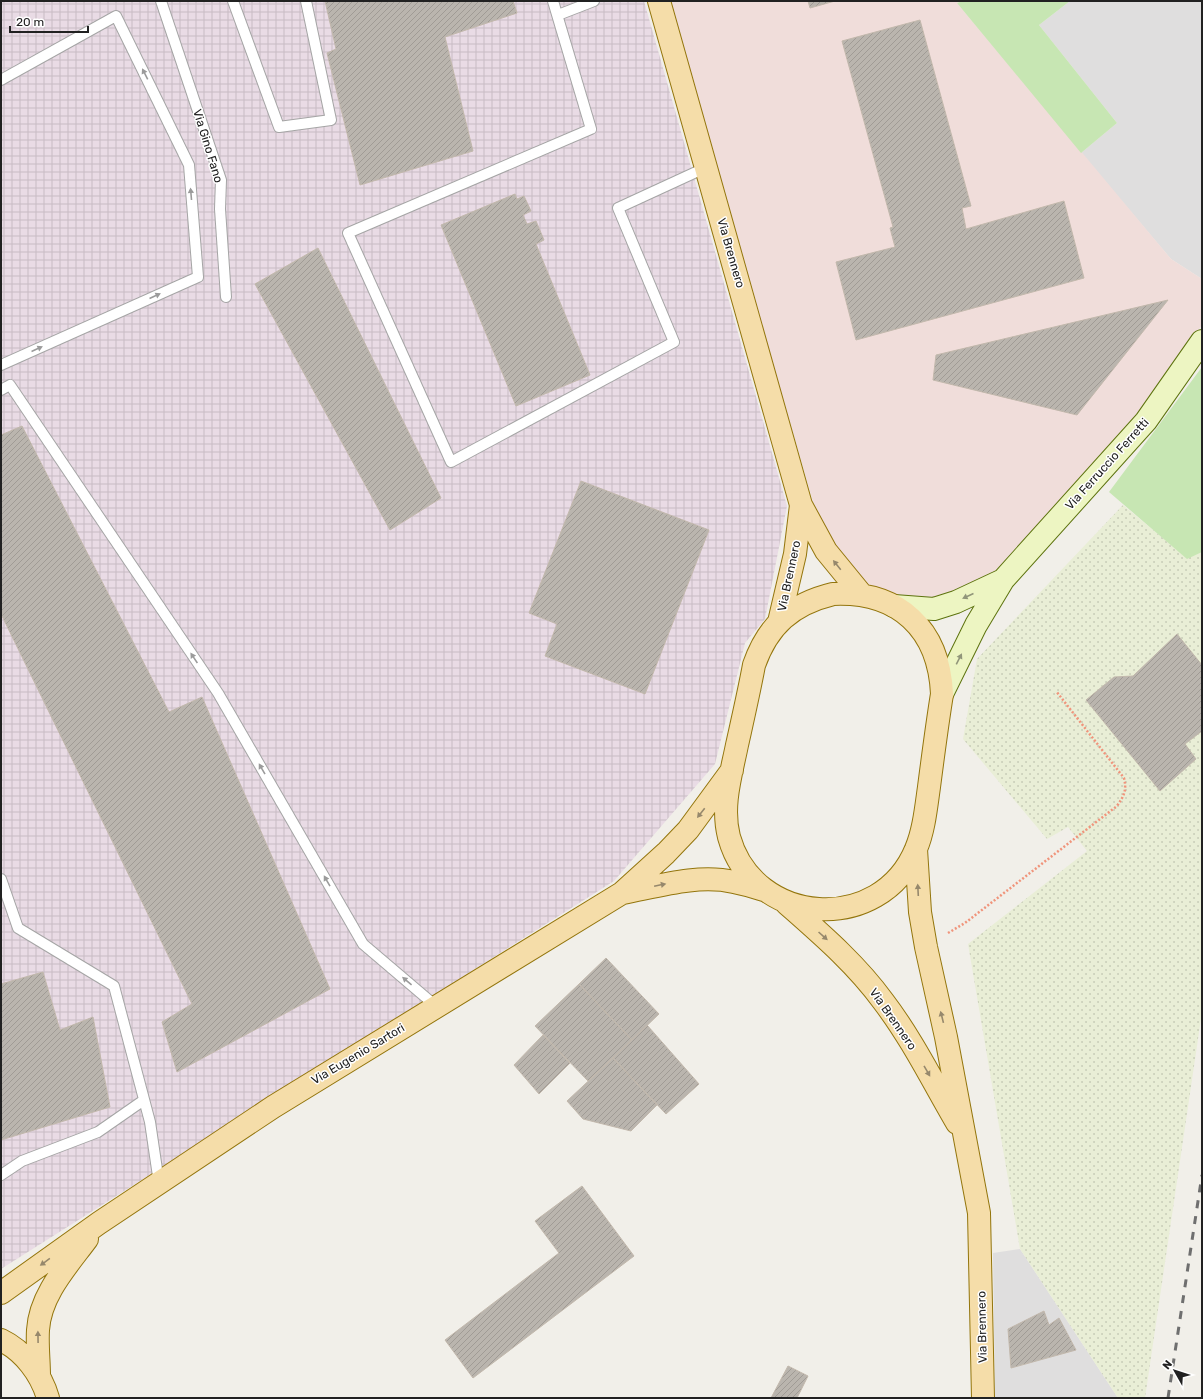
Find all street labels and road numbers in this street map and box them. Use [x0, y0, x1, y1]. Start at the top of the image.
street label: Via Gino Fano [190, 108, 226, 184]
street label: Via Brennero [714, 216, 748, 290]
street label: Via Ferruccio Ferretti [1062, 415, 1152, 512]
street label: Via Brennero [775, 539, 803, 613]
street label: Via Brennero [867, 985, 919, 1053]
street label: Via Eugenio Sartori [309, 1021, 407, 1087]
street label: Via Brennero [974, 1291, 990, 1363]

